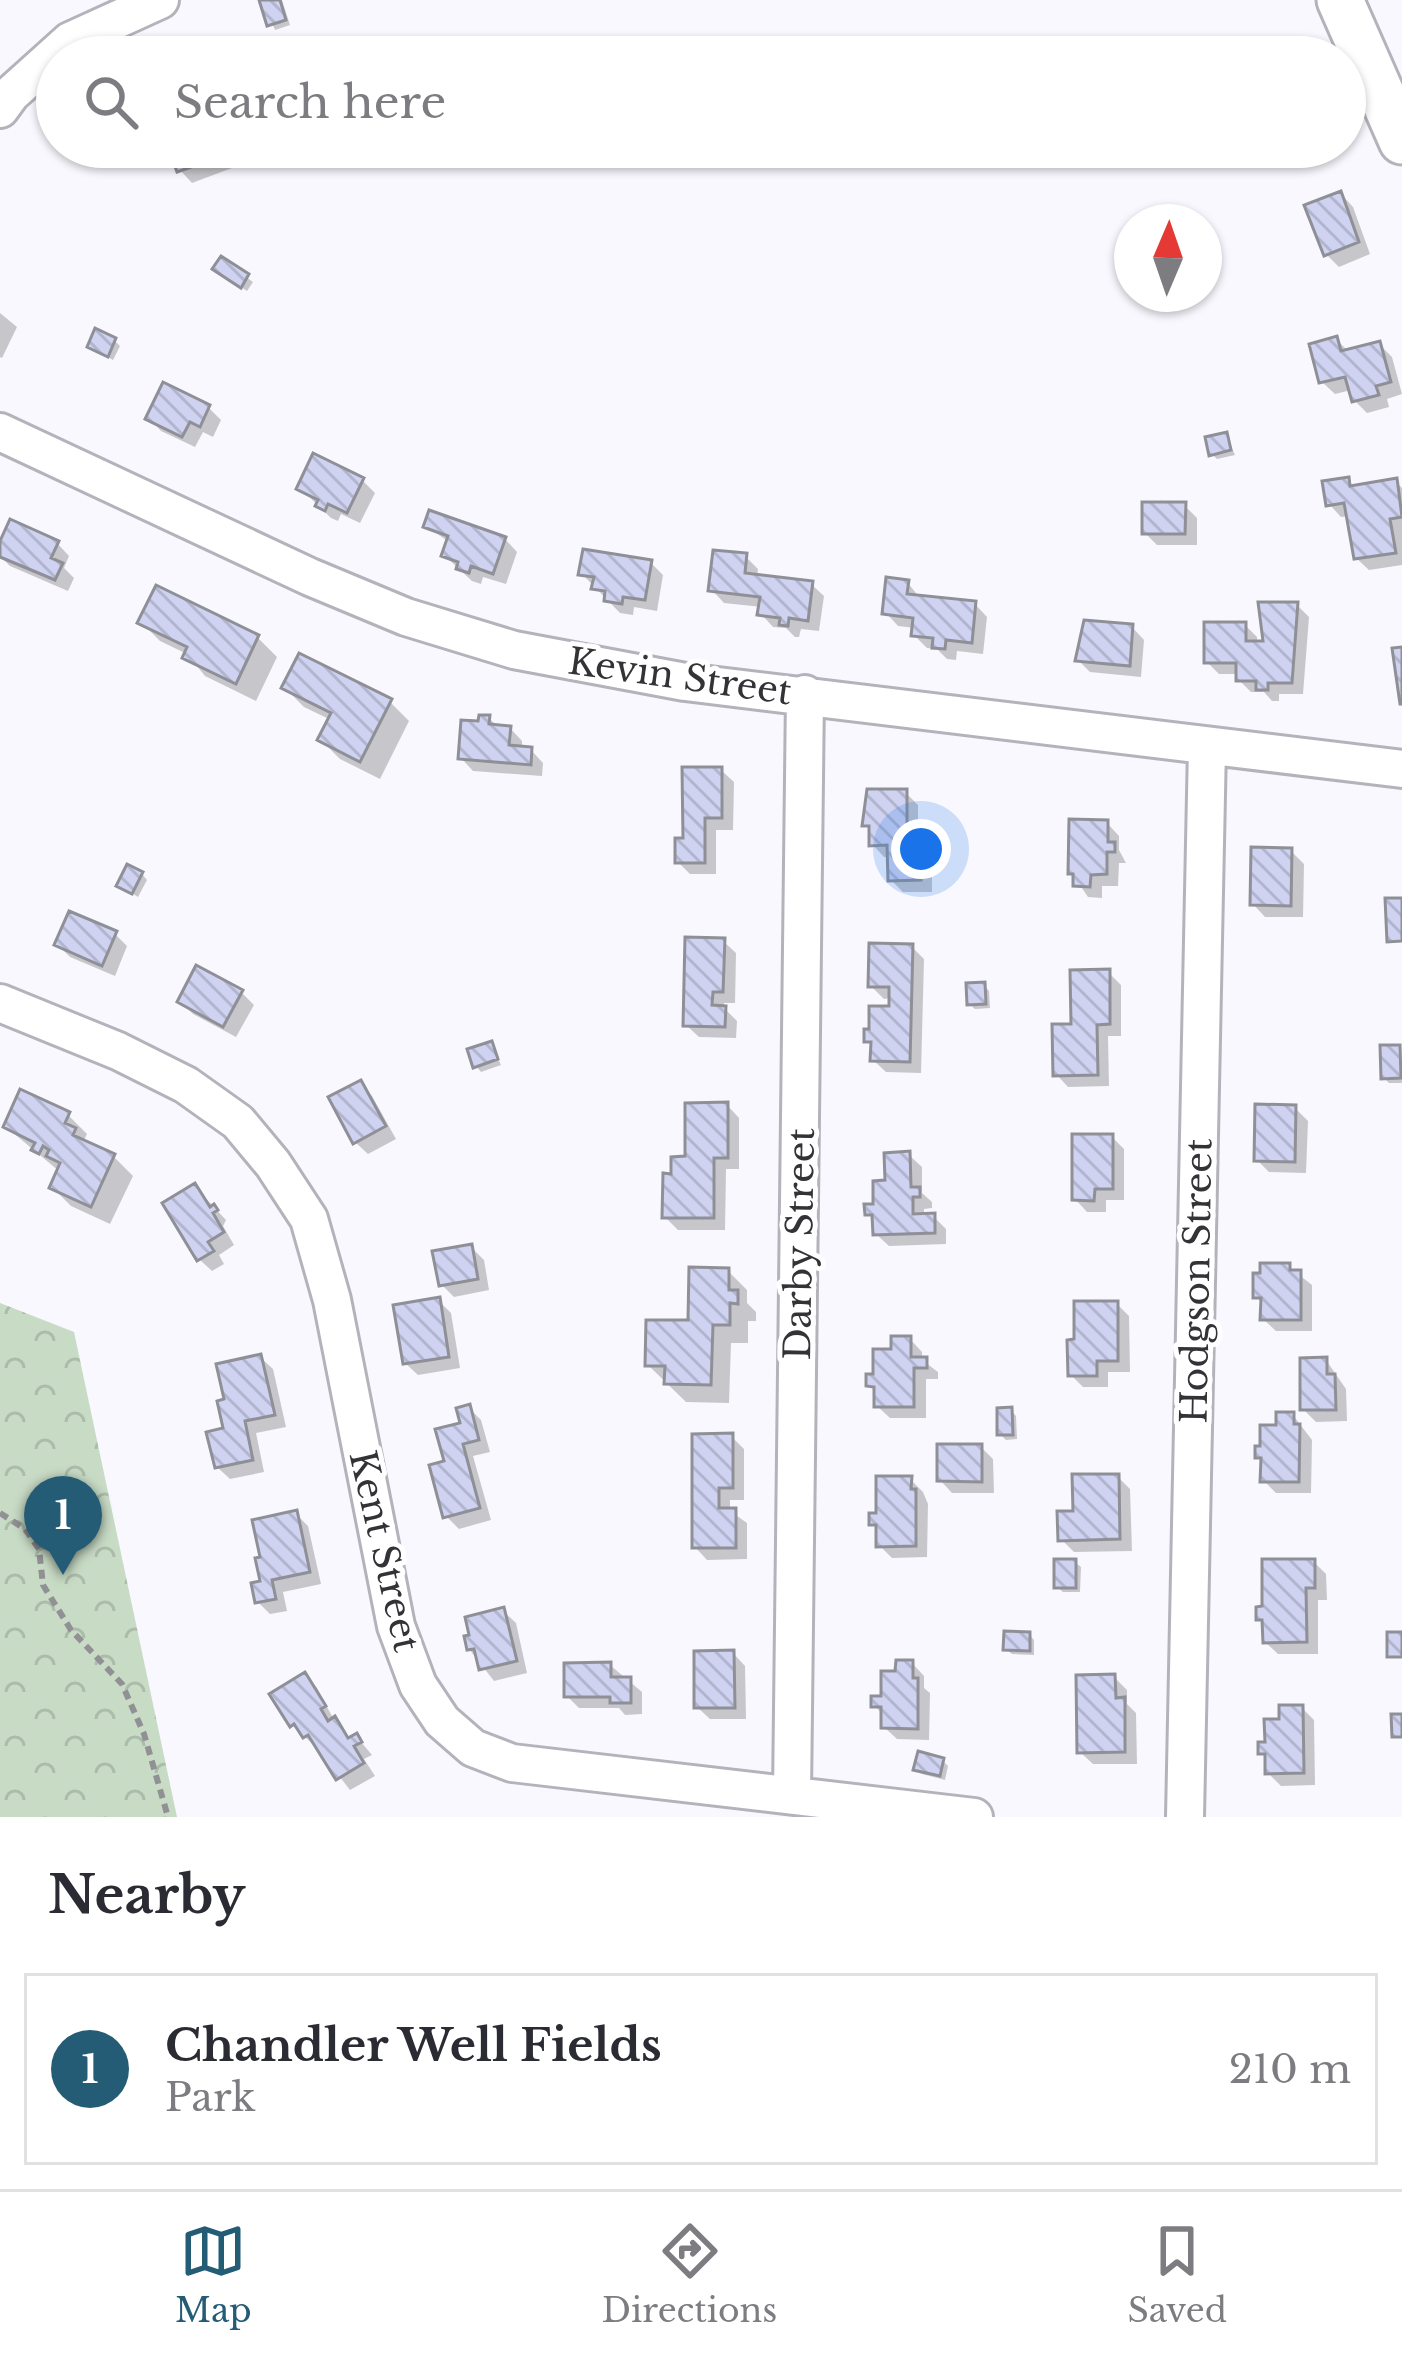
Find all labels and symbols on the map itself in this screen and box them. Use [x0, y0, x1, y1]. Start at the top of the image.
north arrow [1114, 204, 1222, 312]
street label: Kevin Street [565, 639, 795, 714]
your location [891, 819, 951, 879]
street label: Darby Street [775, 1127, 824, 1360]
street label: Hodgson Street [1172, 1138, 1221, 1424]
street label: Kent Street [340, 1446, 430, 1656]
pin: 1 [24, 1476, 102, 1575]

